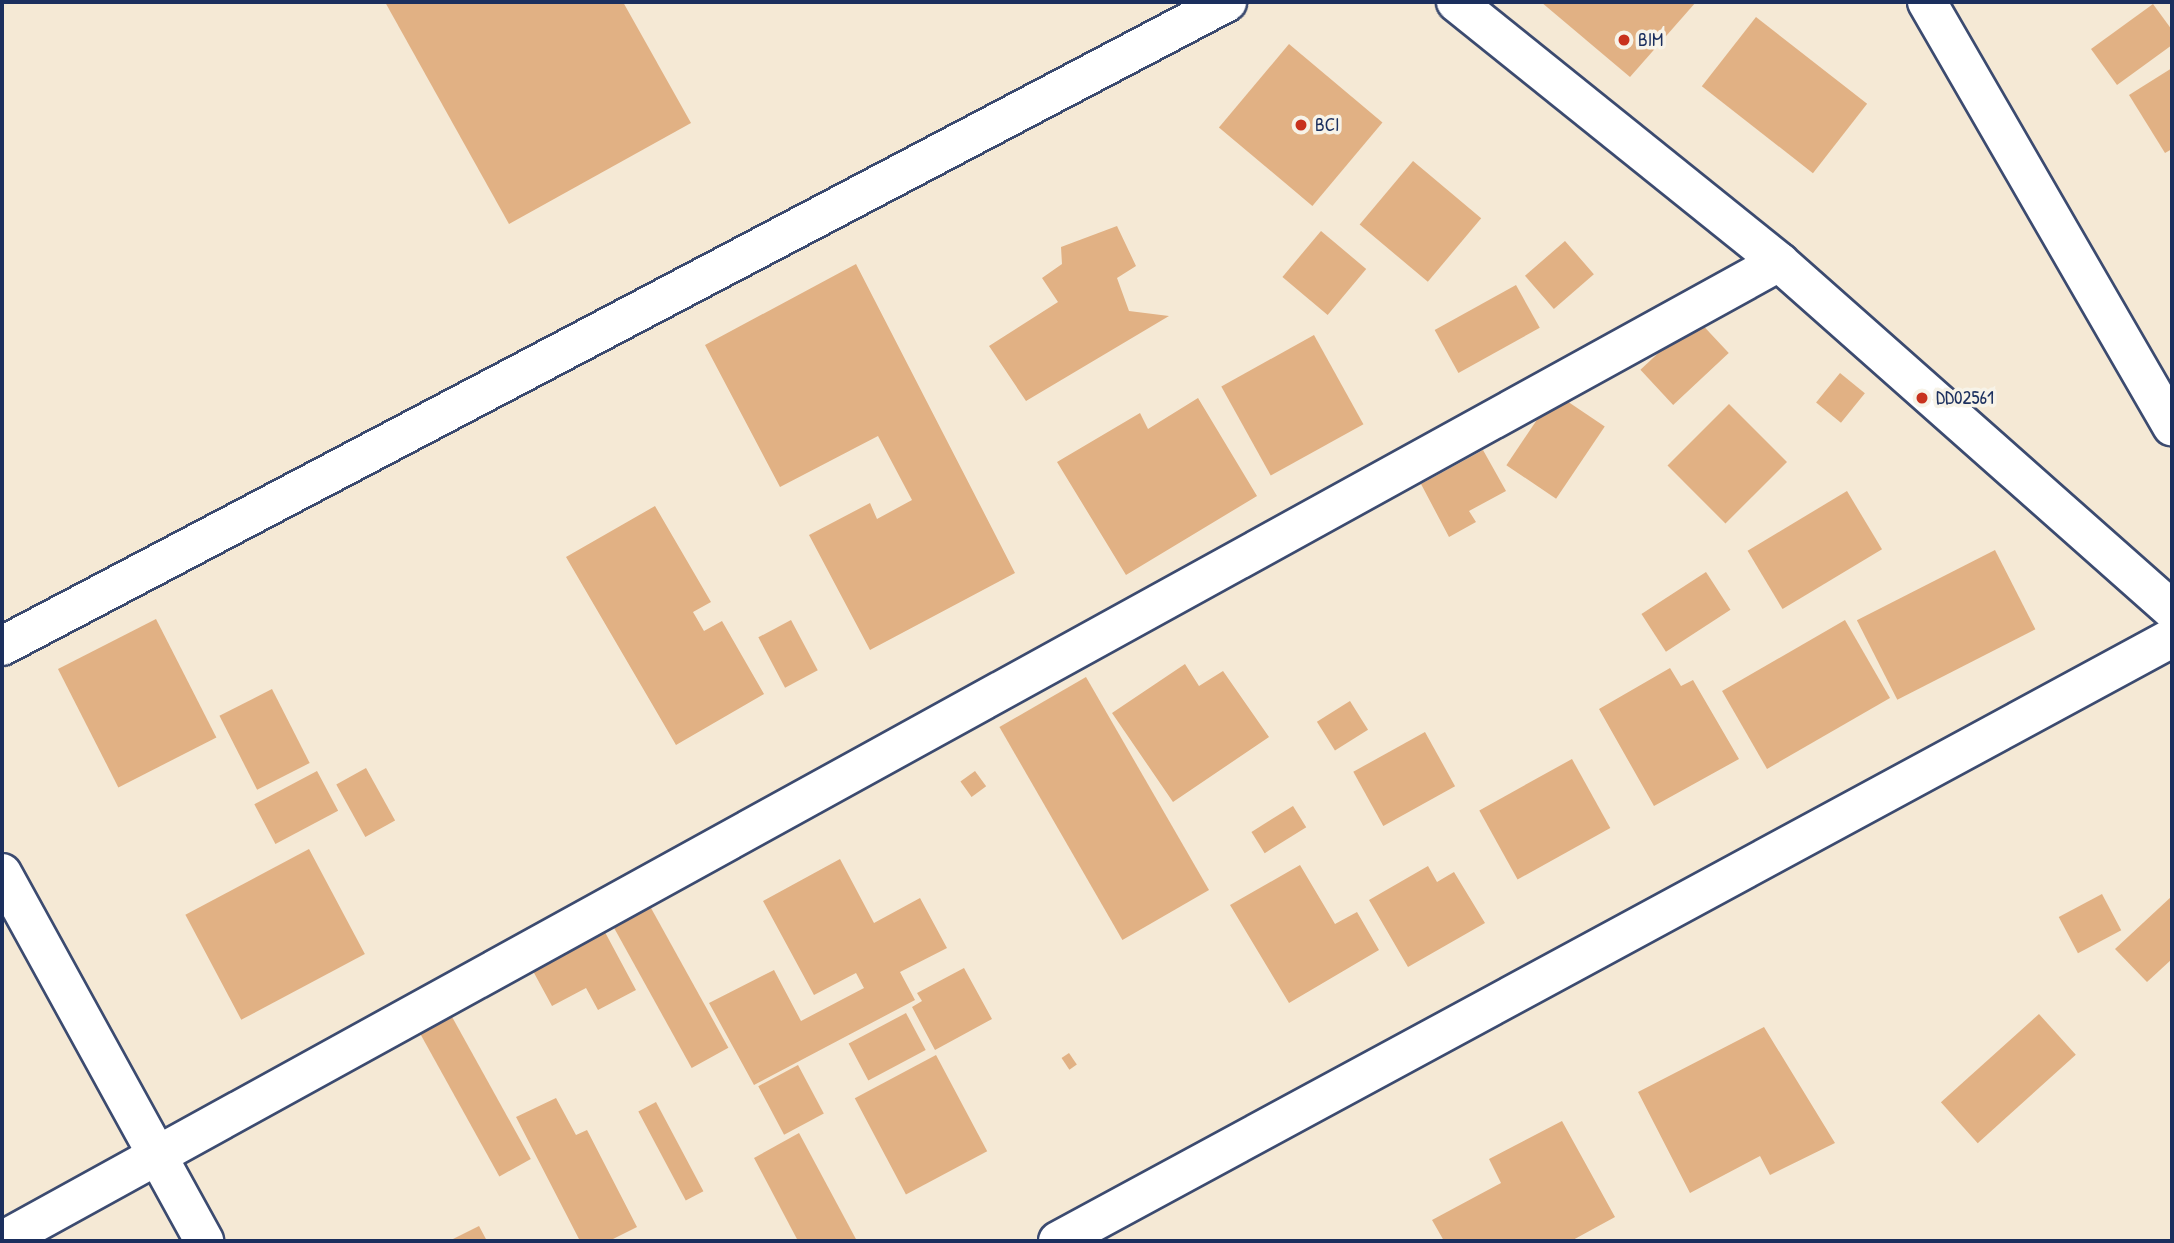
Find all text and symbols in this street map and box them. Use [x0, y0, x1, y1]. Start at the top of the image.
place label: BIM [1638, 29, 1663, 51]
marker: BIM [1616, 32, 1632, 48]
place label: BCI [1315, 114, 1340, 136]
marker: BCI [1293, 117, 1309, 133]
place label: DD02561 [1936, 387, 1994, 409]
marker: DD02561 [1914, 390, 1930, 406]

